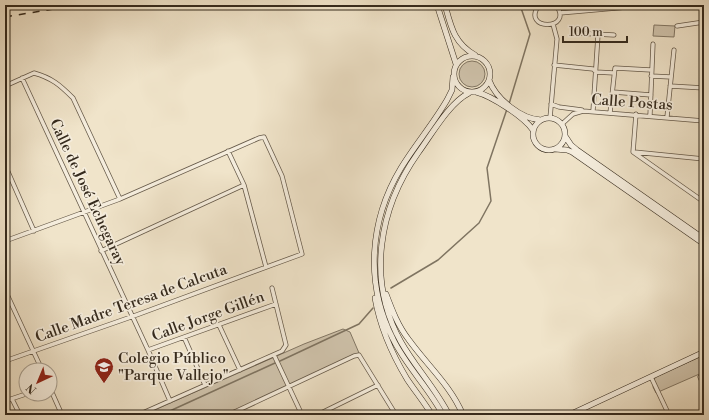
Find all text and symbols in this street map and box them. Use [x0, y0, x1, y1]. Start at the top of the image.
scale bar [563, 18, 627, 44]
text: 100 m [569, 25, 603, 40]
street label: Calle Postas [591, 90, 673, 115]
street label: Calle de José Echegaray [45, 116, 130, 269]
street label: Calle Madre Teresa de Calcuta [33, 260, 230, 347]
street label: Calle Jorge Gillén [149, 287, 267, 346]
place label: Colegio Público "Parque Vallejo" [118, 349, 229, 385]
school or university icon: Colegio Público "Parque Vallejo" [93, 356, 115, 384]
north arrow [18, 362, 58, 402]
text: N [24, 380, 40, 397]

